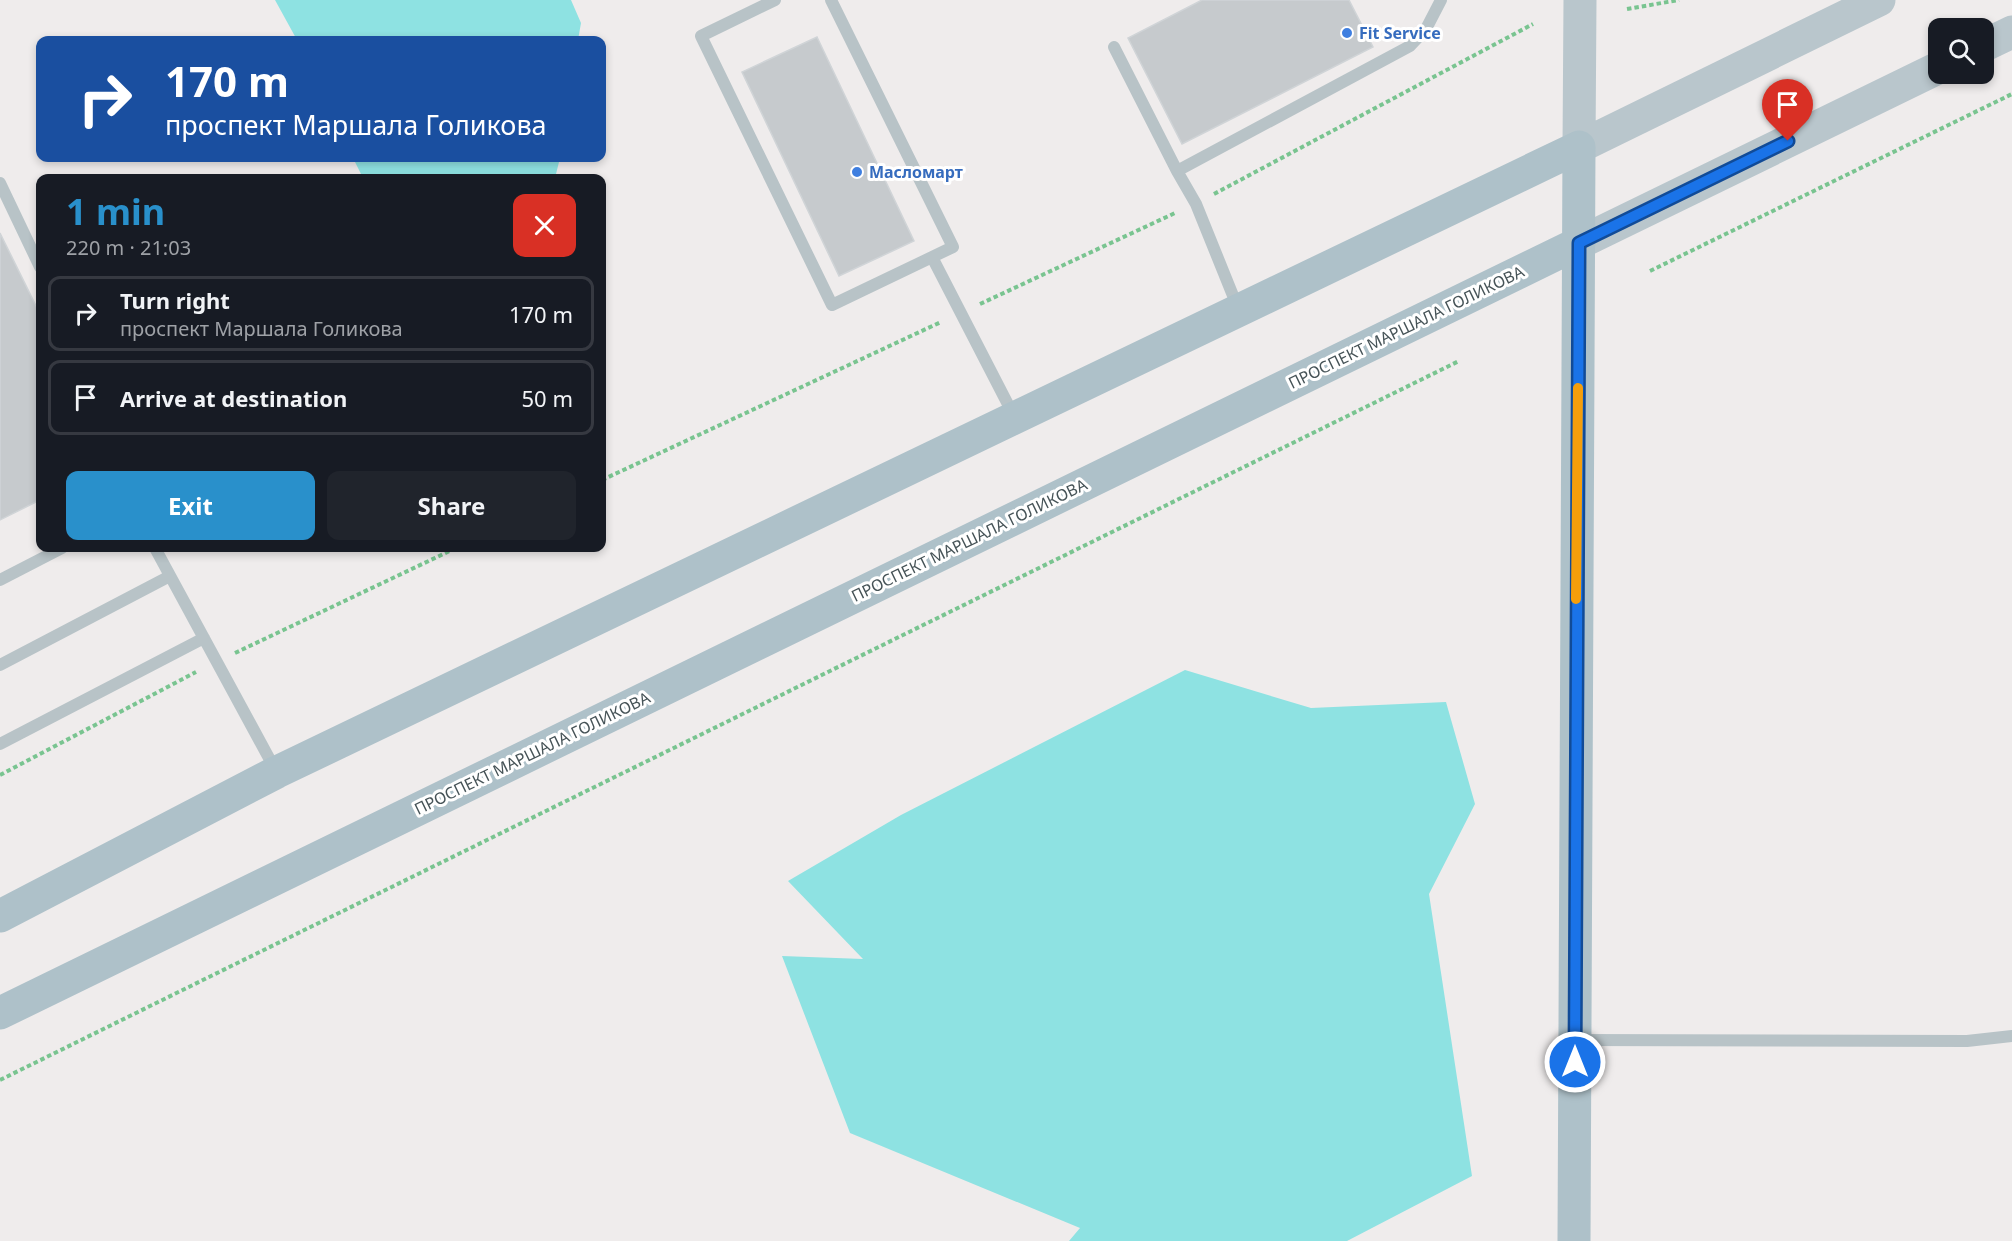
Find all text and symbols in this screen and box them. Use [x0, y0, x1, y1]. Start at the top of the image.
map controls [1928, 18, 1994, 84]
button: search [1928, 18, 1994, 84]
place label: Fit Service [1359, 22, 1441, 44]
marker: Fit Service [1340, 26, 1354, 40]
text: 170 m [165, 52, 289, 109]
icon: right [66, 60, 144, 138]
pin [1762, 79, 1813, 141]
icon: arrive [1771, 88, 1804, 121]
text: проспект Маршала Голикова [165, 106, 547, 143]
place label: Масломарт [869, 161, 963, 183]
marker: Масломарт [850, 165, 864, 179]
text: 1 min [66, 187, 165, 236]
button: close [513, 194, 576, 257]
text: 220 m · 21:03 [66, 234, 191, 261]
street label: ПРОСПЕКТ МАРШАЛА ГОЛИКОВА [1284, 260, 1528, 394]
text: Turn right [120, 285, 230, 315]
icon: right [69, 297, 102, 330]
text: 170 m [509, 299, 573, 329]
text: проспект Маршала Голикова [120, 315, 403, 342]
icon: arrive [69, 381, 102, 414]
text: Arrive at destination [120, 383, 347, 413]
text: 50 m [522, 383, 573, 413]
button: Exit [66, 471, 315, 540]
button: Share [327, 471, 576, 540]
street label: ПРОСПЕКТ МАРШАЛА ГОЛИКОВА [847, 473, 1091, 607]
street label: ПРОСПЕКТ МАРШАЛА ГОЛИКОВА [410, 686, 654, 820]
position arrow [1543, 1030, 1607, 1094]

